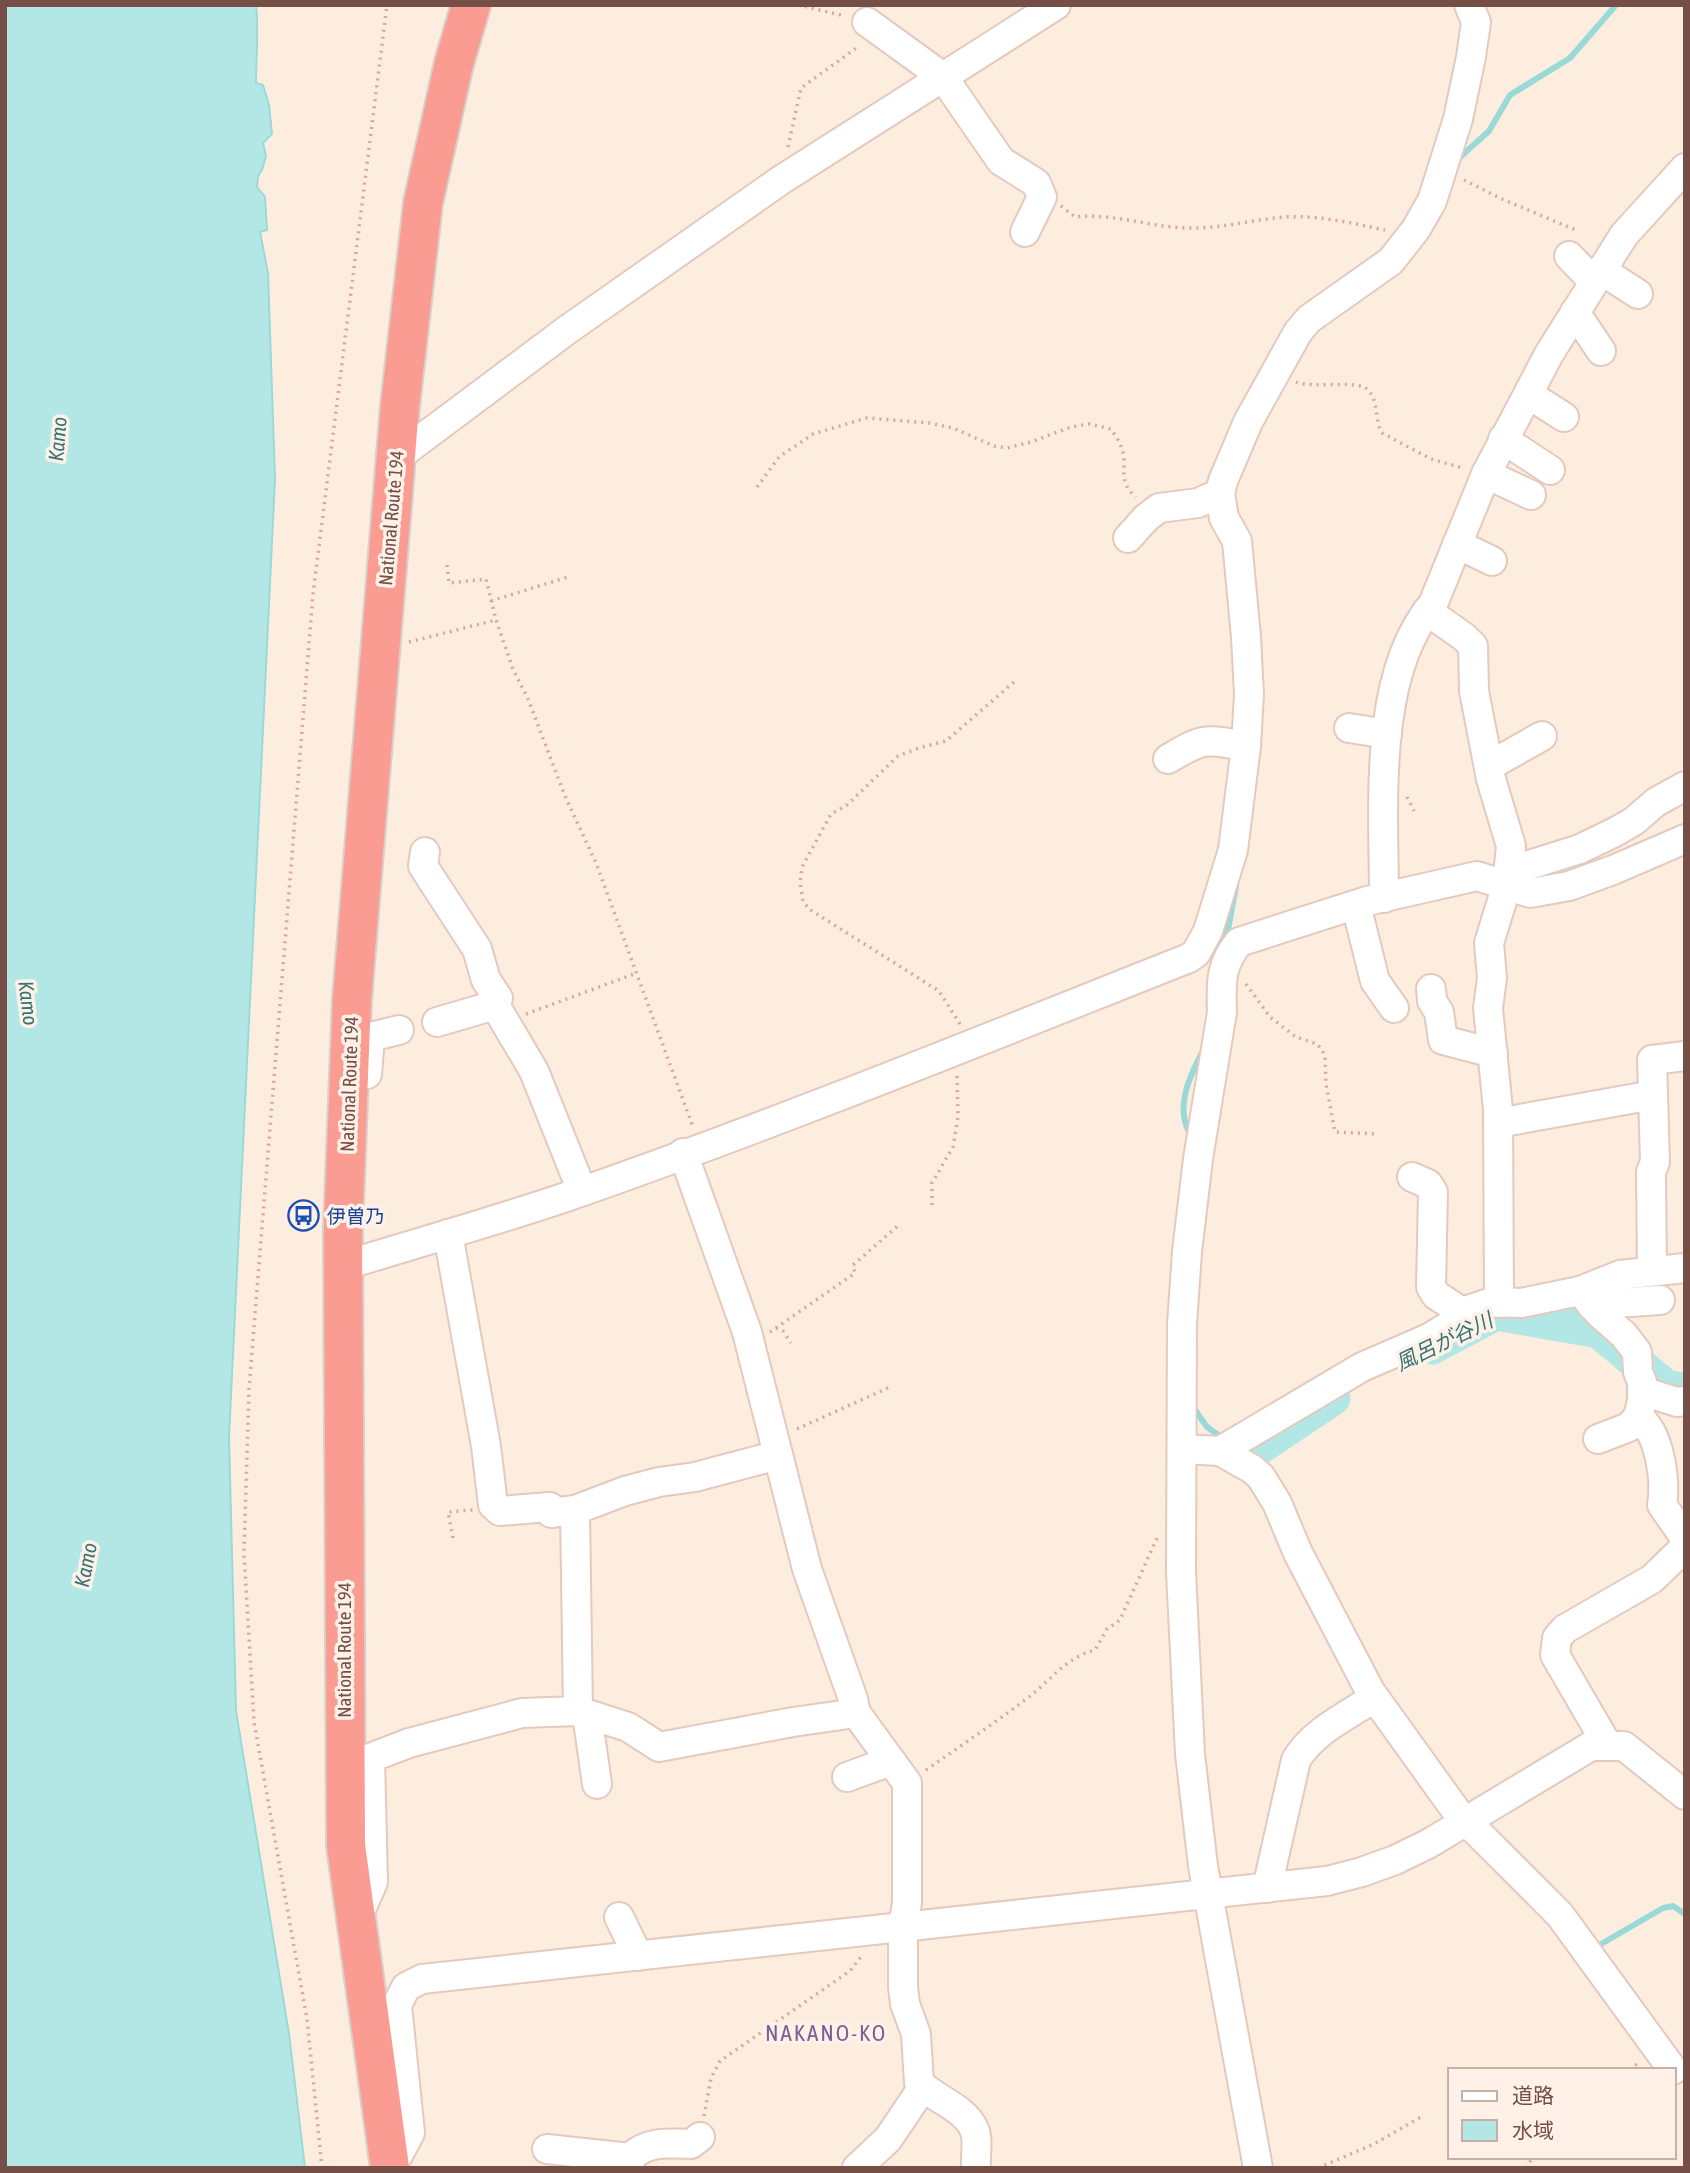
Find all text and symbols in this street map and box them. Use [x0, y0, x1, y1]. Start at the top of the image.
water label: Kamo [43, 416, 71, 462]
street label: National Route 194 [374, 450, 408, 586]
water label: Kamo [14, 979, 44, 1027]
street label: National Route 194 [336, 1016, 362, 1152]
bus stop icon: 伊曽乃 [287, 1199, 321, 1233]
place label: 伊曽乃 [327, 1205, 384, 1227]
water label: 風呂が谷川 [1391, 1306, 1498, 1375]
water label: Kamo [69, 1540, 101, 1589]
street label: National Route 194 [333, 1582, 355, 1718]
district label: NAKANO-KO [765, 2020, 887, 2046]
legend [1448, 2068, 1676, 2159]
text: 道路 [1512, 2083, 1554, 2107]
text: 水域 [1512, 2118, 1554, 2142]

